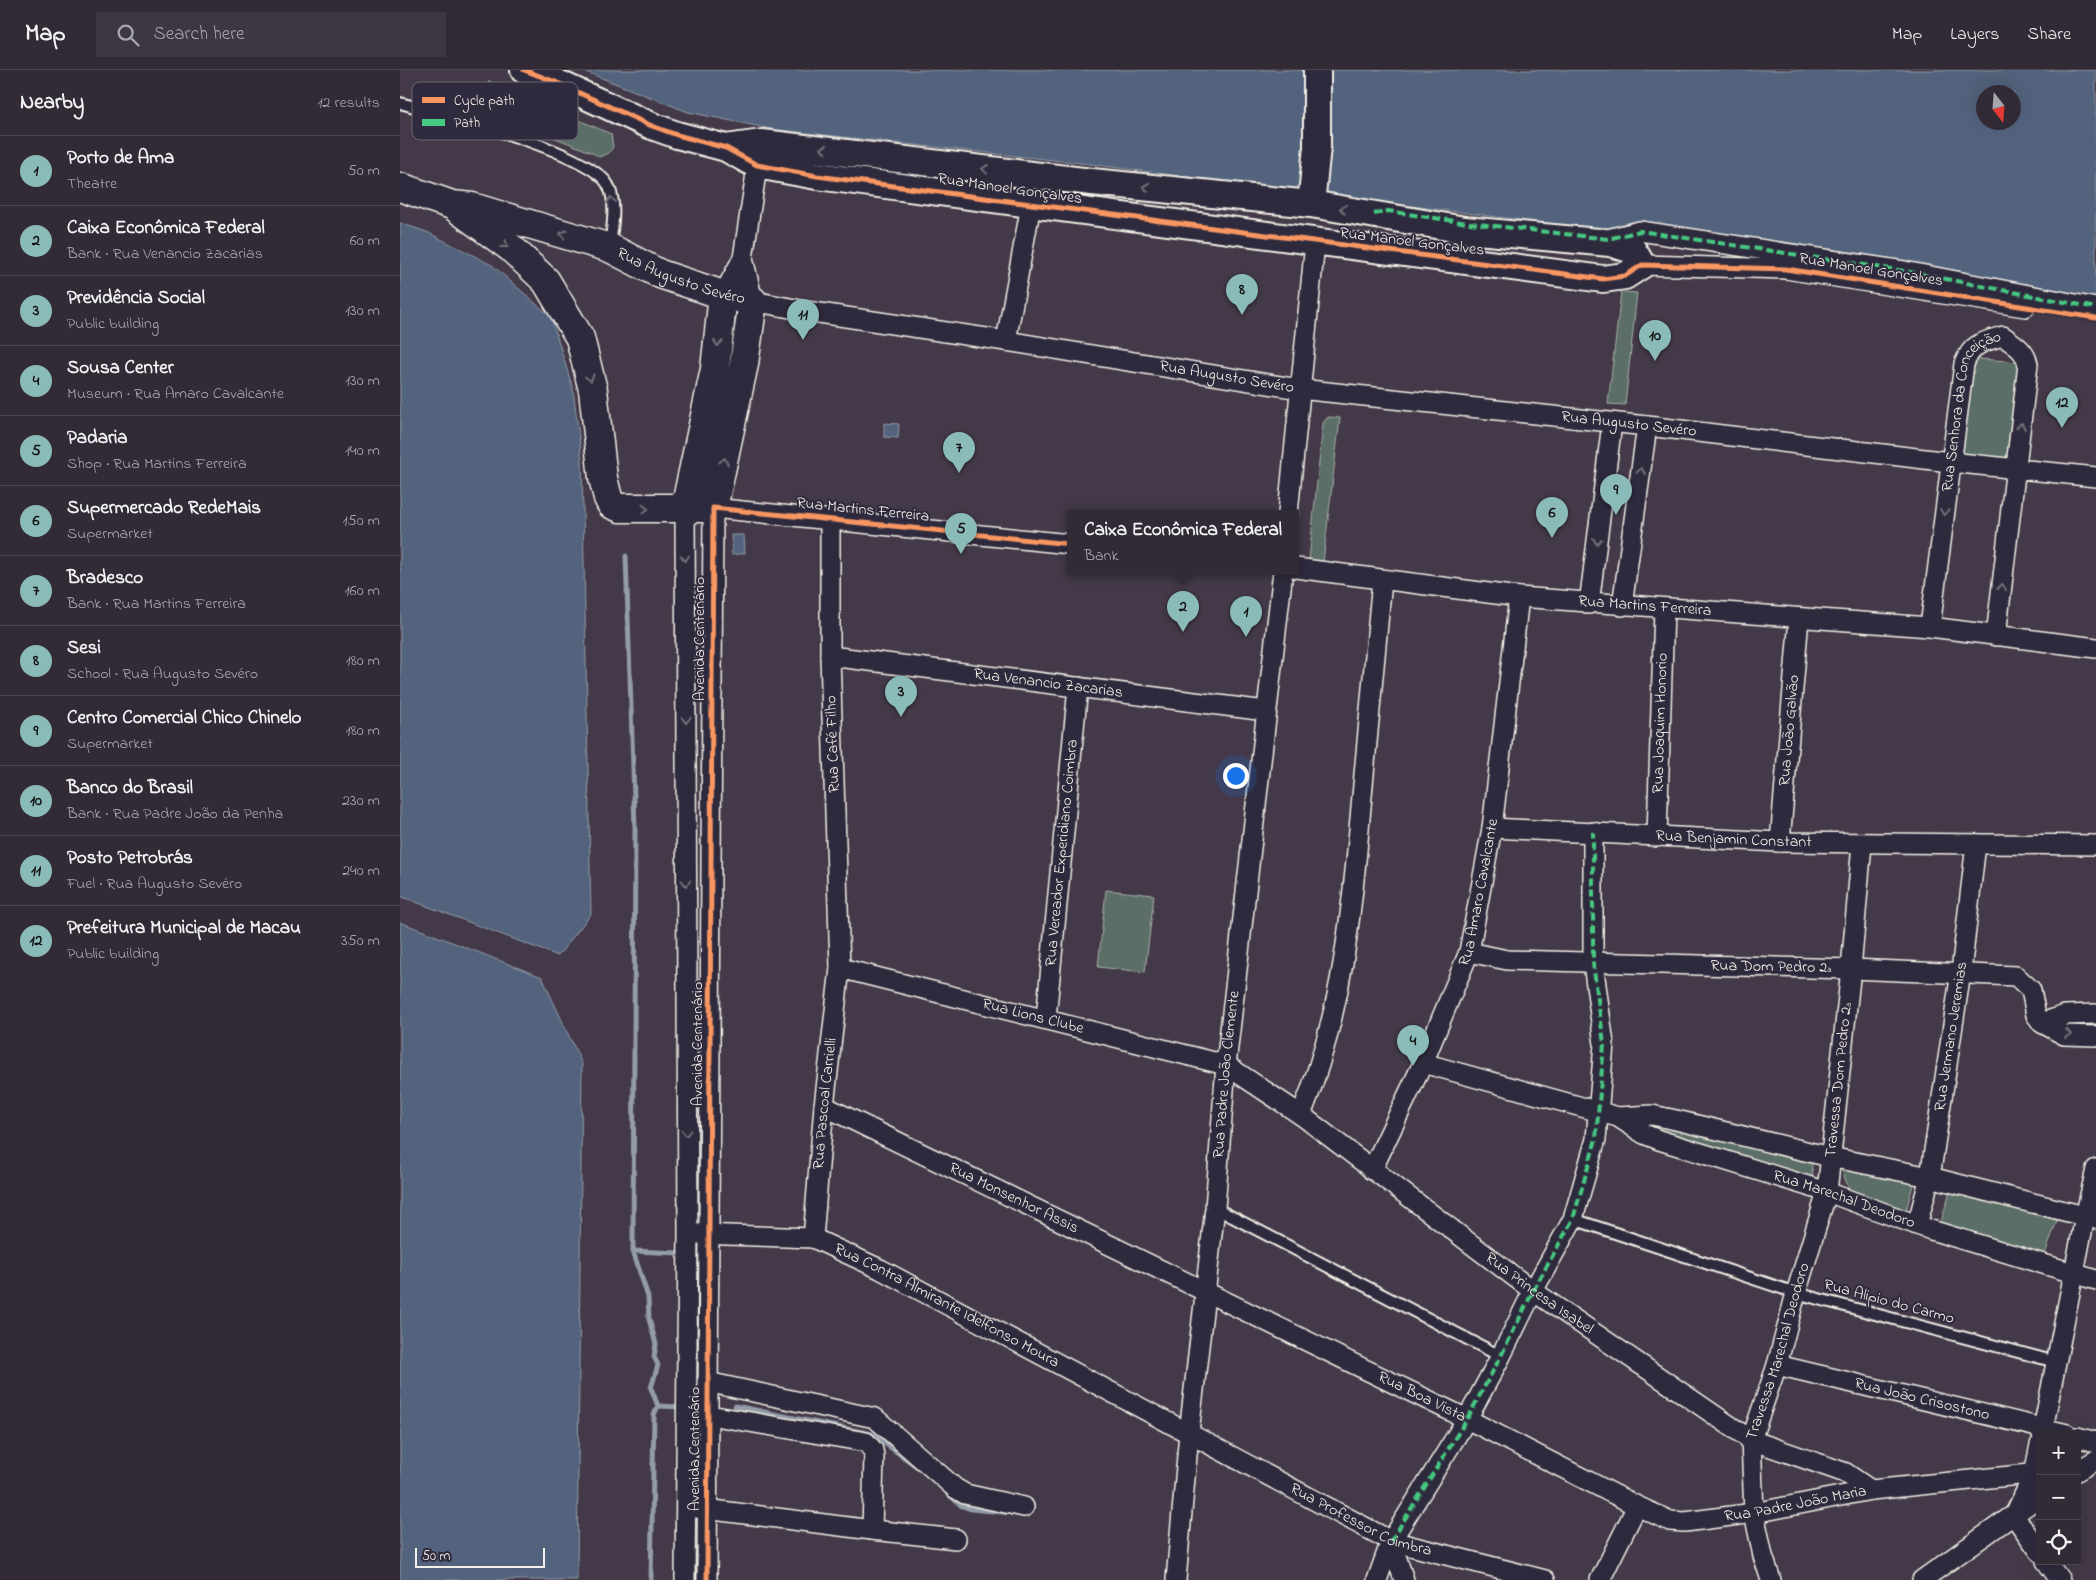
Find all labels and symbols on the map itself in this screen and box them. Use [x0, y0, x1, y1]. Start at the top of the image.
legend [412, 82, 578, 140]
north arrow [1976, 85, 2021, 130]
text: Cycle path [454, 91, 515, 113]
text: Path [454, 113, 480, 134]
one-way arrow [819, 144, 827, 155]
one-way arrow [981, 164, 989, 175]
street label: Rua Manoel Gonçalves [936, 167, 1084, 211]
one-way arrow [1142, 182, 1150, 193]
one-way arrow [607, 195, 617, 204]
one-way arrow [1338, 205, 1347, 215]
street label: Rua Manoel Gonçalves [1338, 221, 1486, 263]
one-way arrow [560, 230, 568, 240]
one-way arrow [499, 239, 508, 247]
street label: Rua Augusto Sevéro [612, 241, 747, 311]
street label: Rua Manoel Gonçalves [1797, 247, 1945, 293]
pin: 8 [1226, 274, 1258, 315]
pin: 11 [787, 299, 819, 340]
pin: 10 [1639, 320, 1671, 361]
street label: Rua Senhora da Conceição [1936, 325, 2004, 493]
one-way arrow [713, 339, 724, 347]
street label: Rua Augusto Sevéro [1158, 354, 1296, 400]
one-way arrow [584, 374, 595, 383]
pin: 12 [2046, 387, 2078, 428]
street label: Rua Augusto Sevéro [1560, 405, 1698, 444]
one-way arrow [2015, 422, 2026, 430]
pin: 7 [943, 432, 975, 473]
one-way arrow [718, 456, 729, 465]
one-way arrow [1635, 467, 1646, 475]
pin: 9 [1600, 474, 1632, 515]
street label: Rua Martins Ferreira [795, 491, 931, 529]
pin: 6 [1536, 497, 1568, 538]
one-way arrow [642, 504, 649, 514]
one-way arrow [1939, 509, 1950, 517]
pin: 5 [945, 513, 977, 554]
one-way arrow [1592, 537, 1603, 545]
one-way arrow [680, 554, 690, 562]
street label: Avenida Centenário [688, 577, 712, 701]
one-way arrow [1996, 583, 2007, 591]
street label: Rua Martins Ferreira [1577, 589, 1712, 623]
pin: 2 [1167, 591, 1199, 632]
pin: 1 [1230, 596, 1262, 637]
street label: Rua Joaquim Honorio [1646, 652, 1675, 794]
street label: Rua Venancio Zacarias [972, 662, 1124, 705]
street label: Rua João Galvão [1773, 674, 1806, 787]
pin: 3 [885, 676, 917, 717]
street label: Rua Café Filho [819, 695, 847, 793]
one-way arrow [681, 716, 691, 724]
street label: Rua Vereador Experidiano Coimbra [1039, 738, 1085, 968]
your location [1223, 763, 1249, 789]
street label: Rua Amaro Cavalcante [1452, 817, 1505, 970]
street label: Rua Benjamin Constant [1655, 824, 1812, 854]
one-way arrow [681, 879, 691, 887]
street label: Rua Dom Pedro 2ª [1710, 954, 1832, 980]
street label: Rua Jermano Jeremias [1928, 960, 1974, 1113]
street label: Avenida Centenário [686, 982, 710, 1106]
street label: Rua Padre João Clemente [1207, 989, 1247, 1159]
street label: Rua Lions Clube [980, 992, 1087, 1041]
street label: Travessa Dom Pedro 2ª [1819, 1001, 1859, 1159]
pin: 4 [1397, 1025, 1429, 1066]
one-way arrow [2063, 1029, 2072, 1039]
street label: Rua Pascoal Carrielli [807, 1036, 844, 1170]
one-way arrow [681, 1129, 691, 1137]
street label: Rua Monsenhor Assis [945, 1157, 1083, 1240]
street label: Rua Marechal Deodoro [1770, 1164, 1919, 1235]
street label: Rua Contra Almirante Idelfonso Moura [830, 1237, 1064, 1374]
street label: Rua Princesa Isabel [1480, 1247, 1599, 1341]
street label: Travessa Marechal Deodoro [1740, 1260, 1817, 1443]
street label: Rua Alipio do Carmo [1821, 1273, 1957, 1331]
street label: Rua Boa Vista [1374, 1365, 1470, 1429]
street label: Rua João Crisostono [1852, 1372, 1992, 1427]
street label: Avenida Centenário [683, 1387, 707, 1511]
street label: Rua Professor Coimbra [1285, 1477, 1434, 1563]
street label: Rua Padre João Maria [1723, 1479, 1869, 1529]
scale bar [415, 1545, 545, 1568]

